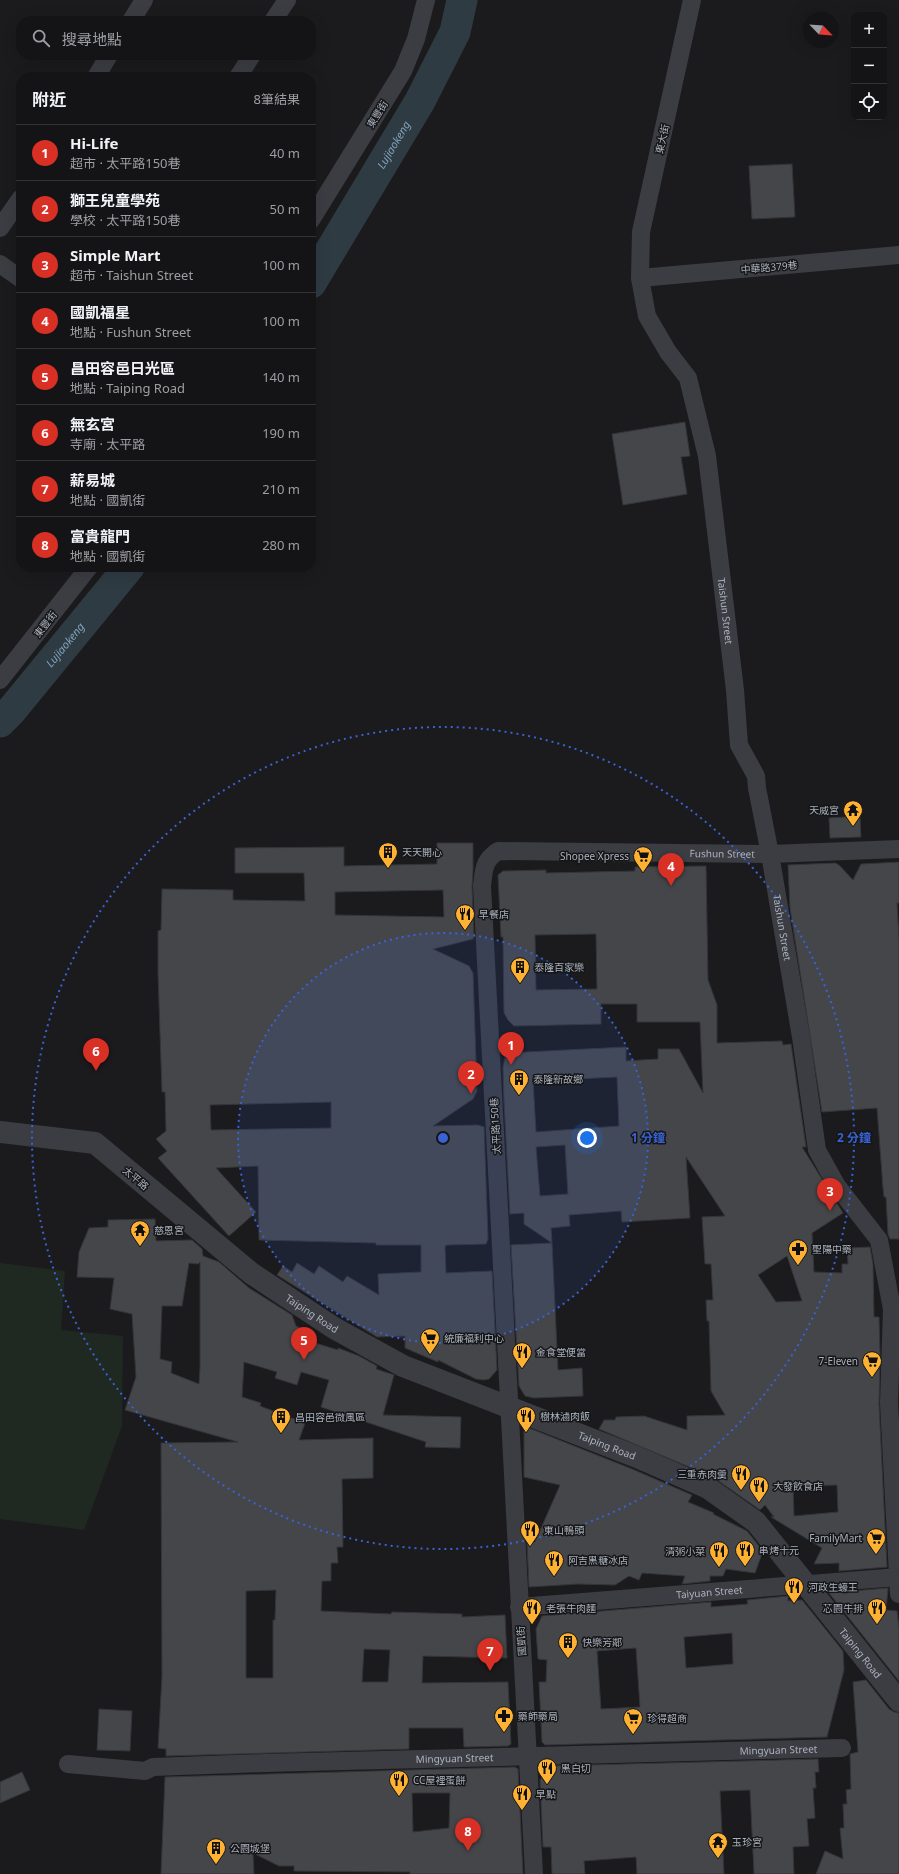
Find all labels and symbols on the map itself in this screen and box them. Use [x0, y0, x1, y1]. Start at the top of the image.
north arrow [803, 12, 839, 48]
street label: 東豐街 [363, 98, 391, 130]
water label: Lujiaokeng [373, 117, 414, 171]
street label: 東大街 [652, 123, 672, 155]
street label: 中華路379巷 [740, 258, 798, 276]
street label: Taishun Street [715, 577, 737, 645]
street label: 東豐街 [30, 608, 60, 640]
water label: Lujiaokeng [42, 619, 88, 670]
temple icon: 天威宮 [842, 799, 864, 827]
place label: 天威宮 [809, 803, 839, 817]
building icon: 天天開心 [377, 841, 399, 869]
place label: 天天開心 [402, 845, 442, 859]
supermarket icon: Shopee Xpress [632, 845, 654, 873]
street label: Fushun Street [690, 846, 755, 861]
place label: Shopee Xpress [560, 849, 629, 863]
pin: 4 [658, 853, 684, 886]
street label: Taishun Street [770, 893, 795, 962]
restaurant icon: 早餐店 [454, 903, 476, 931]
place label: 早餐店 [479, 907, 509, 921]
building icon: 泰隆百家樂 [509, 956, 531, 984]
place label: 泰隆百家樂 [534, 960, 584, 974]
pin: 1 [498, 1032, 524, 1065]
pin: 6 [83, 1038, 109, 1071]
pin: 2 [458, 1061, 484, 1094]
building icon: 泰隆新故鄉 [508, 1068, 530, 1096]
place label: 泰隆新故鄉 [533, 1072, 583, 1086]
street label: 太平路150巷 [487, 1097, 503, 1155]
your location [577, 1128, 597, 1148]
text: 1 分鐘 [631, 1129, 665, 1146]
text: 2 分鐘 [837, 1129, 871, 1146]
centre of rings [436, 1131, 450, 1145]
street label: 太平路 [120, 1163, 152, 1193]
pin: 3 [817, 1178, 843, 1211]
temple icon: 慈恩宮 [129, 1219, 151, 1247]
place label: 慈恩宮 [154, 1223, 184, 1237]
pharmacy icon: 聖陽中藥 [787, 1238, 809, 1266]
place label: 聖陽中藥 [812, 1242, 852, 1256]
street label: Taiping Road [283, 1291, 341, 1336]
pin: 5 [291, 1327, 317, 1360]
supermarket icon: 統廉福利中心 [419, 1327, 441, 1355]
place label: 統廉福利中心 [444, 1331, 504, 1345]
restaurant icon: 金食堂便當 [511, 1341, 533, 1369]
place label: 金食堂便當 [536, 1345, 586, 1359]
supermarket icon: 7-Eleven [861, 1350, 883, 1378]
place label: 7-Eleven [819, 1354, 858, 1368]
restaurant icon: 樹林滷肉飯 [515, 1405, 537, 1433]
building icon: 昌田容邑微風區 [270, 1406, 292, 1434]
place label: 樹林滷肉飯 [540, 1409, 590, 1423]
place label: 昌田容邑微風區 [295, 1410, 365, 1424]
street label: Taiping Road [576, 1428, 638, 1463]
restaurant icon: 三重赤肉羹 [730, 1463, 752, 1491]
place label: 三重赤肉羹 [677, 1467, 727, 1481]
restaurant icon: 大發飲食店 [748, 1475, 770, 1503]
place label: 大發飲食店 [773, 1479, 823, 1493]
restaurant icon: 東山鴨頭 [519, 1519, 541, 1547]
place label: 東山鴨頭 [544, 1523, 585, 1537]
supermarket icon: FamilyMart [865, 1527, 887, 1555]
place label: FamilyMart [809, 1531, 862, 1545]
restaurant icon: 串烤十元 [734, 1539, 756, 1567]
restaurant icon: 清粥小菜 [708, 1540, 730, 1568]
place label: 串烤十元 [759, 1543, 799, 1557]
place label: 清粥小菜 [665, 1544, 705, 1558]
restaurant icon: 阿吉黑糖冰店 [543, 1549, 565, 1577]
place label: 阿吉黑糖冰店 [568, 1553, 628, 1567]
restaurant icon: 河政生蠔王 [783, 1576, 805, 1604]
place label: 河政生蠔王 [808, 1580, 858, 1594]
street label: Taiyuan Street [676, 1582, 744, 1602]
restaurant icon: 老張牛肉麵 [521, 1597, 543, 1625]
restaurant icon: 芯園牛排 [866, 1597, 888, 1625]
place label: 老張牛肉麵 [546, 1601, 596, 1615]
place label: 芯園牛排 [823, 1601, 863, 1615]
street label: Taiping Road [836, 1625, 885, 1681]
street label: 國凱街 [513, 1626, 529, 1656]
building icon: 快樂芳鄰 [557, 1631, 579, 1659]
place label: 快樂芳鄰 [582, 1635, 622, 1649]
pin: 7 [477, 1638, 503, 1671]
pharmacy icon: 藥師藥局 [493, 1705, 515, 1733]
supermarket icon: 珍得超商 [622, 1707, 644, 1735]
place label: 藥師藥局 [518, 1709, 558, 1723]
place label: 珍得超商 [647, 1711, 687, 1725]
street label: Mingyuan Street [739, 1742, 818, 1758]
street label: Mingyuan Street [416, 1750, 494, 1766]
restaurant icon: 黑白切 [536, 1757, 558, 1785]
place label: 黑白切 [561, 1761, 591, 1775]
restaurant icon: CC屋裡蛋餅 [388, 1769, 410, 1797]
place label: CC屋裡蛋餅 [413, 1773, 465, 1787]
restaurant icon: 早點 [511, 1783, 533, 1811]
place label: 早點 [536, 1787, 556, 1801]
pin: 8 [455, 1818, 481, 1851]
temple icon: 玉珍宮 [707, 1831, 729, 1859]
place label: 玉珍宮 [732, 1835, 762, 1849]
building icon: 公園城堡 [205, 1837, 227, 1865]
place label: 公園城堡 [230, 1841, 270, 1855]

